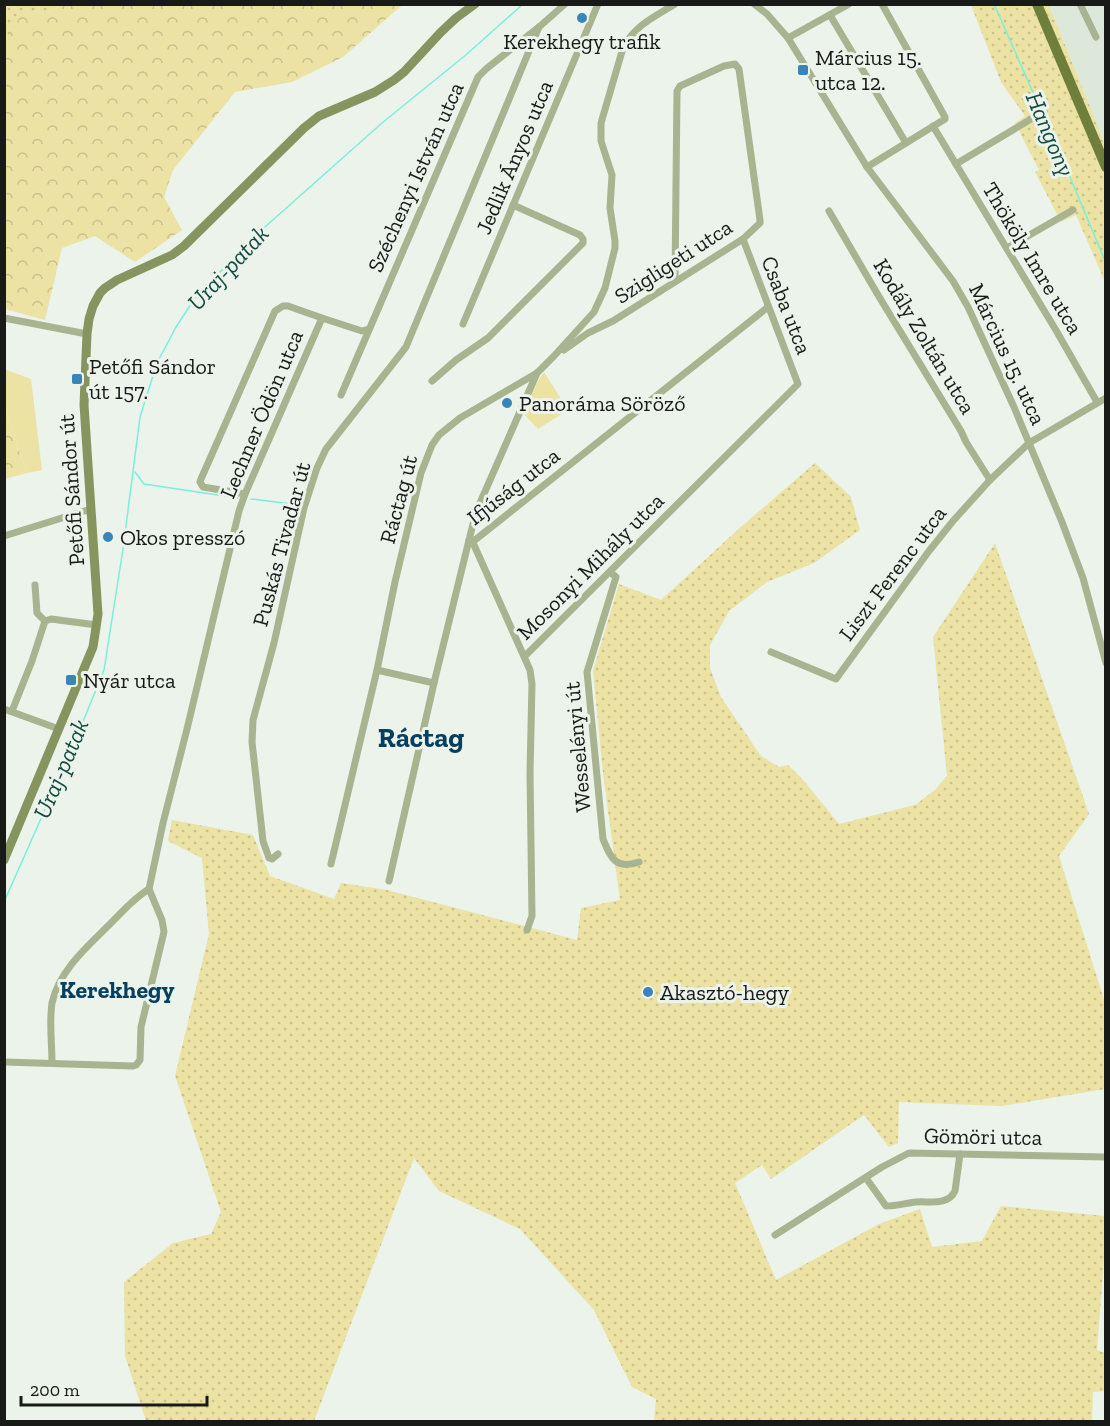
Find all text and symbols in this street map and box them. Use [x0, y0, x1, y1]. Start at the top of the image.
marker: Kerekhegy trafik [575, 11, 589, 25]
place label: Kerekhegy trafik [503, 28, 661, 55]
place label: Március 15. utca 12. [815, 44, 922, 96]
marker: Március 15. utca 12. [796, 63, 810, 77]
street label: Jedlik Ányos utca [470, 76, 559, 238]
street label: Széchenyi István utca [361, 78, 470, 276]
water label: Hangony [1020, 87, 1081, 180]
street label: Thököly Imre utca [976, 177, 1089, 340]
street label: Szigligeti utca [609, 213, 738, 310]
water label: Uraj-patak [181, 219, 275, 316]
street label: Csaba utca [755, 252, 818, 359]
street label: Kodály Zoltán utca [868, 254, 982, 419]
street label: Március 15. utca [963, 279, 1052, 430]
street label: Lechner Ödön utca [214, 326, 309, 502]
place label: Petőfi Sándor út 157. [89, 353, 216, 405]
marker: Petőfi Sándor út 157. [70, 372, 84, 386]
place label: Panoráma Söröző [519, 390, 686, 417]
marker: Panoráma Söröző [500, 396, 514, 410]
street label: Petőfi Sándor út [53, 412, 90, 567]
street label: Ifjúság utca [462, 442, 565, 531]
street label: Ráctag út [374, 451, 423, 546]
street label: Puskás Tivadar út [247, 458, 317, 629]
street label: Mosonyi Mihály utca [511, 487, 670, 645]
street label: Liszt Ferenc utca [833, 500, 952, 646]
place label: Okos presszó [120, 524, 245, 551]
marker: Okos presszó [101, 530, 115, 544]
place label: Nyár utca [83, 667, 176, 694]
marker: Nyár utca [64, 673, 78, 687]
street label: Wesselényi út [558, 680, 597, 813]
water label: Uraj-patak [27, 714, 95, 823]
district label: Ráctag [378, 721, 464, 754]
district label: Kerekhegy [60, 975, 175, 1004]
place label: Akasztó-hegy [660, 979, 790, 1006]
marker: Akasztó-hegy [641, 985, 655, 999]
street label: Gömöri utca [924, 1122, 1043, 1151]
scale bar [21, 1369, 207, 1407]
text: 200 m [30, 1379, 80, 1401]

